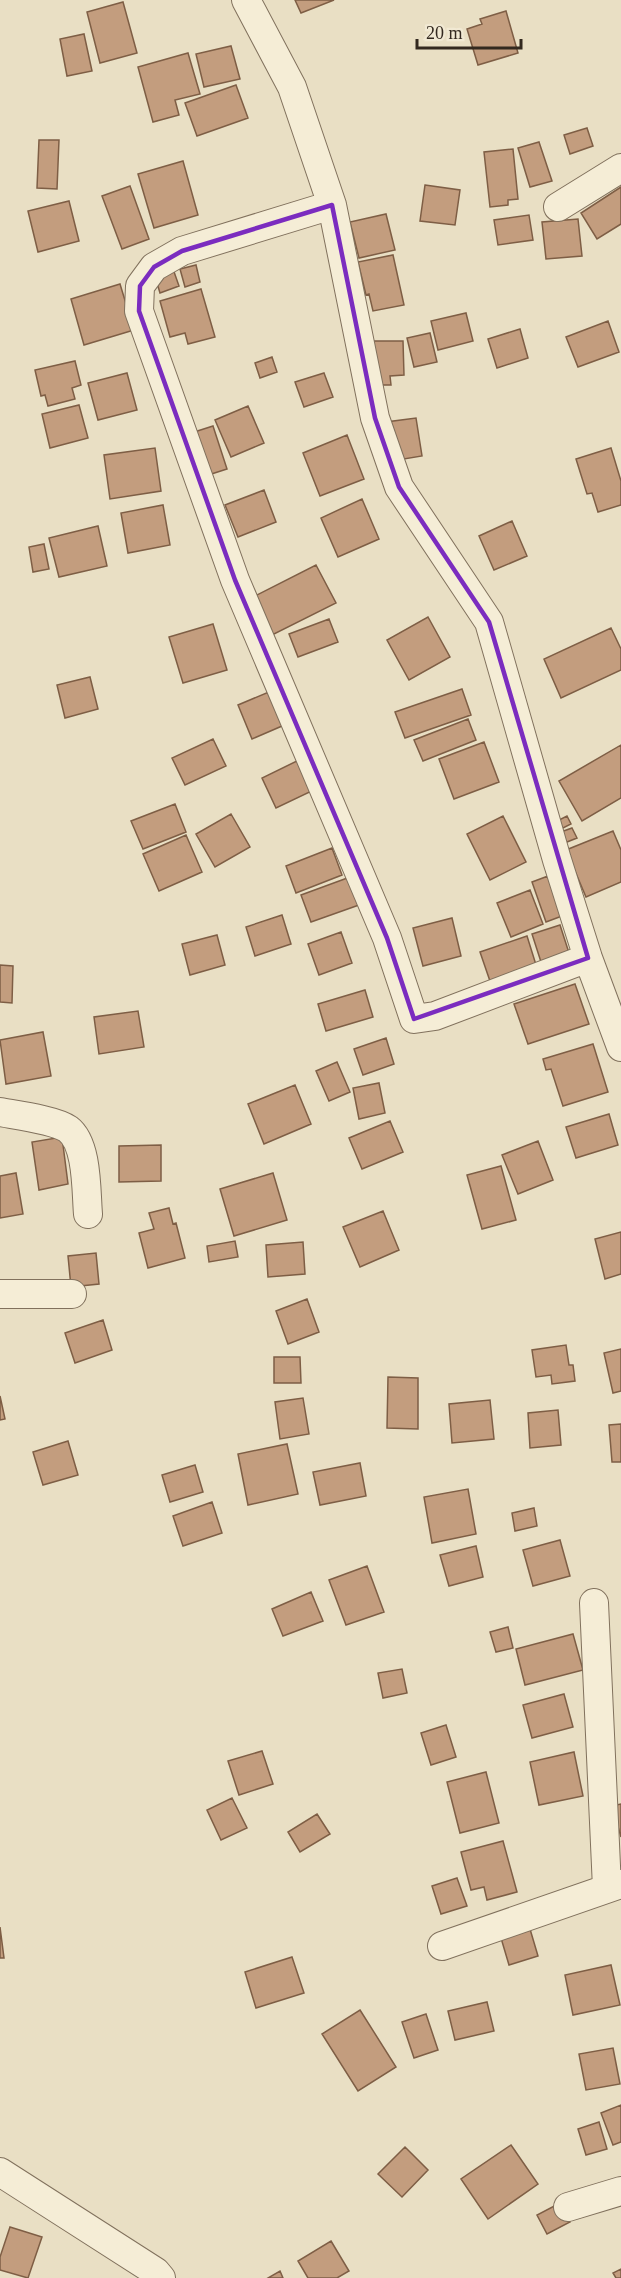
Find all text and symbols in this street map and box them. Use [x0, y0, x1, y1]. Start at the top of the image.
scale bar [417, 12, 520, 50]
text: 20 m [426, 23, 463, 43]

